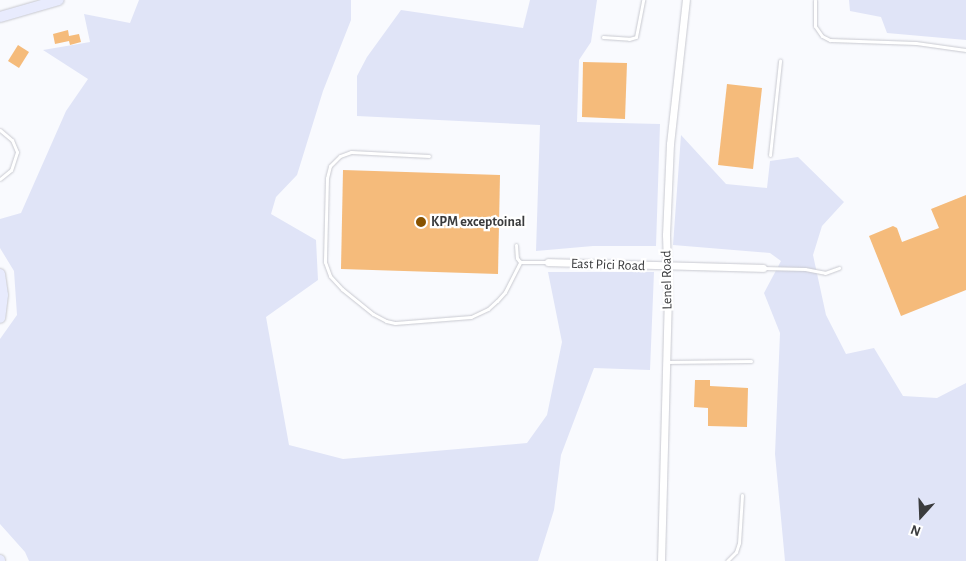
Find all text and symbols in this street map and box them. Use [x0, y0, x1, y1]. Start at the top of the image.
place label: KPM exceptoinal [431, 214, 525, 230]
marker: KPM exceptoinal [415, 216, 427, 228]
street label: Lenel Road [658, 250, 676, 310]
street label: East Pici Road [570, 255, 646, 275]
north arrow [896, 491, 946, 541]
text: N [909, 522, 923, 538]

